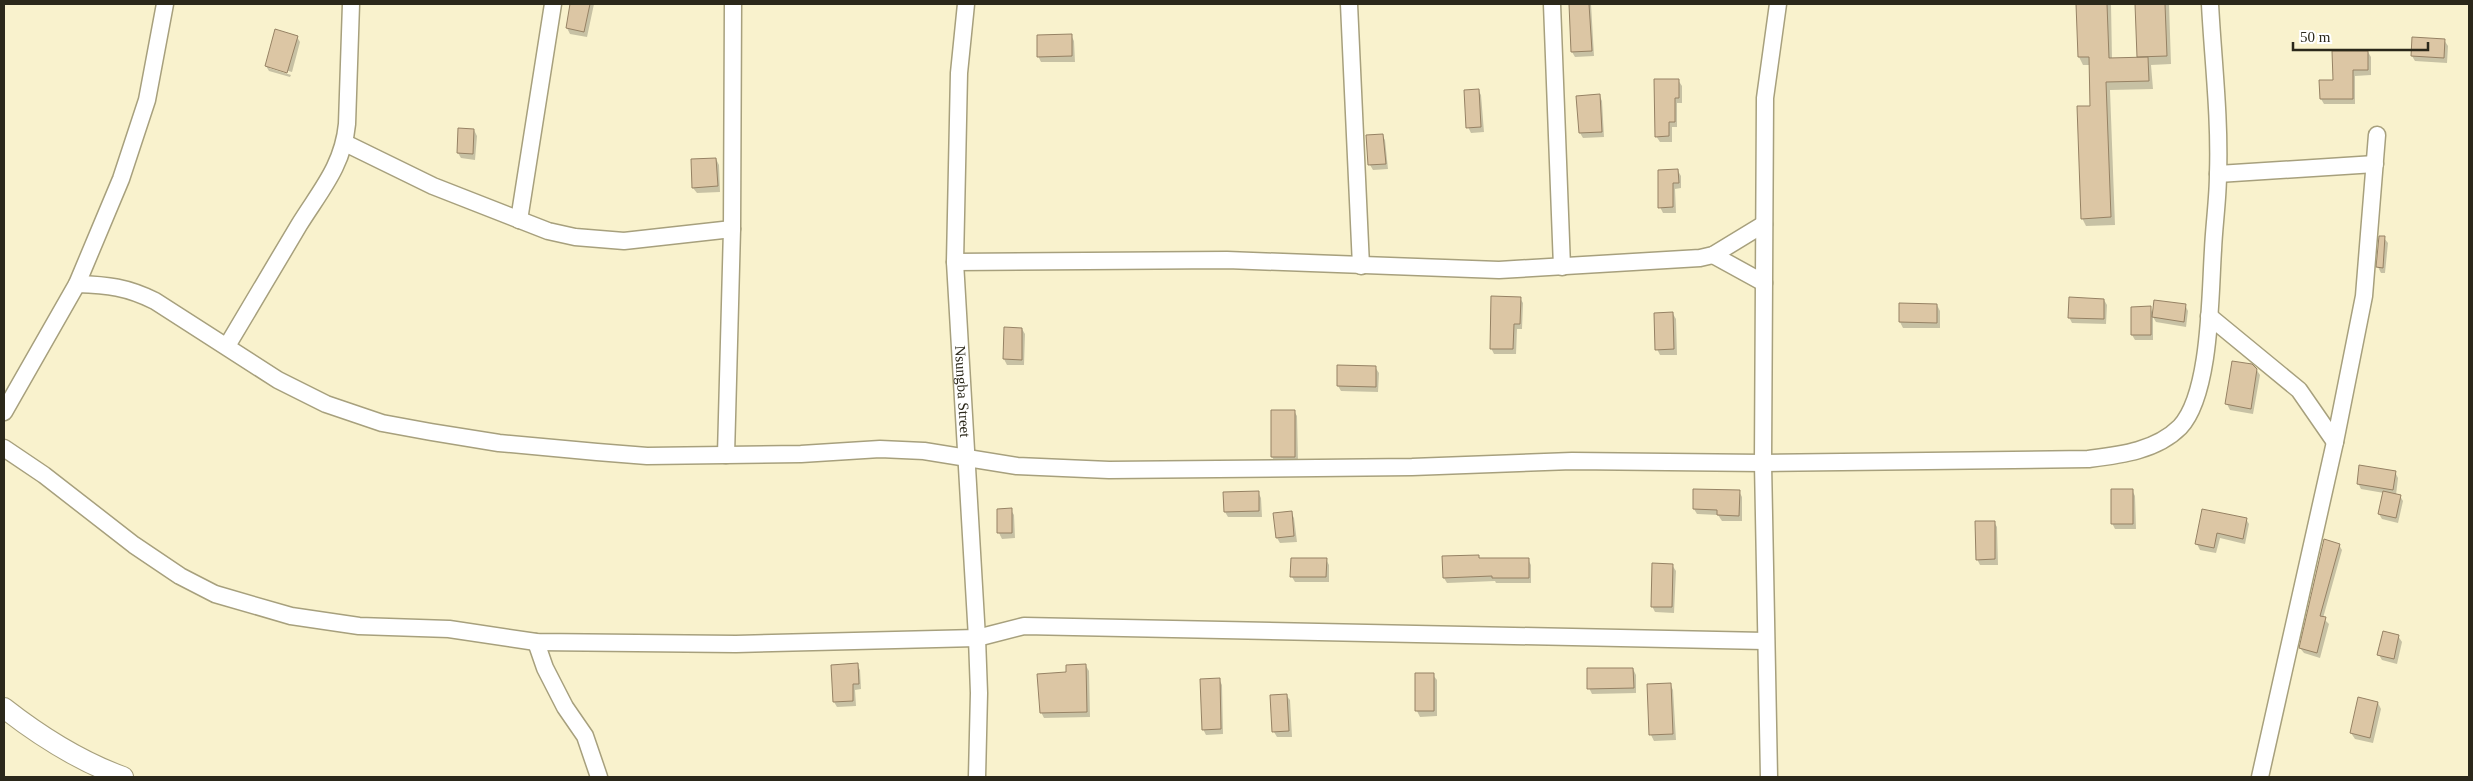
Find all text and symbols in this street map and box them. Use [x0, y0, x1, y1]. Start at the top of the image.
scale bar [2293, 20, 2428, 52]
text: 50 m [2300, 29, 2331, 45]
street label: Nsungba Street [952, 345, 973, 439]

